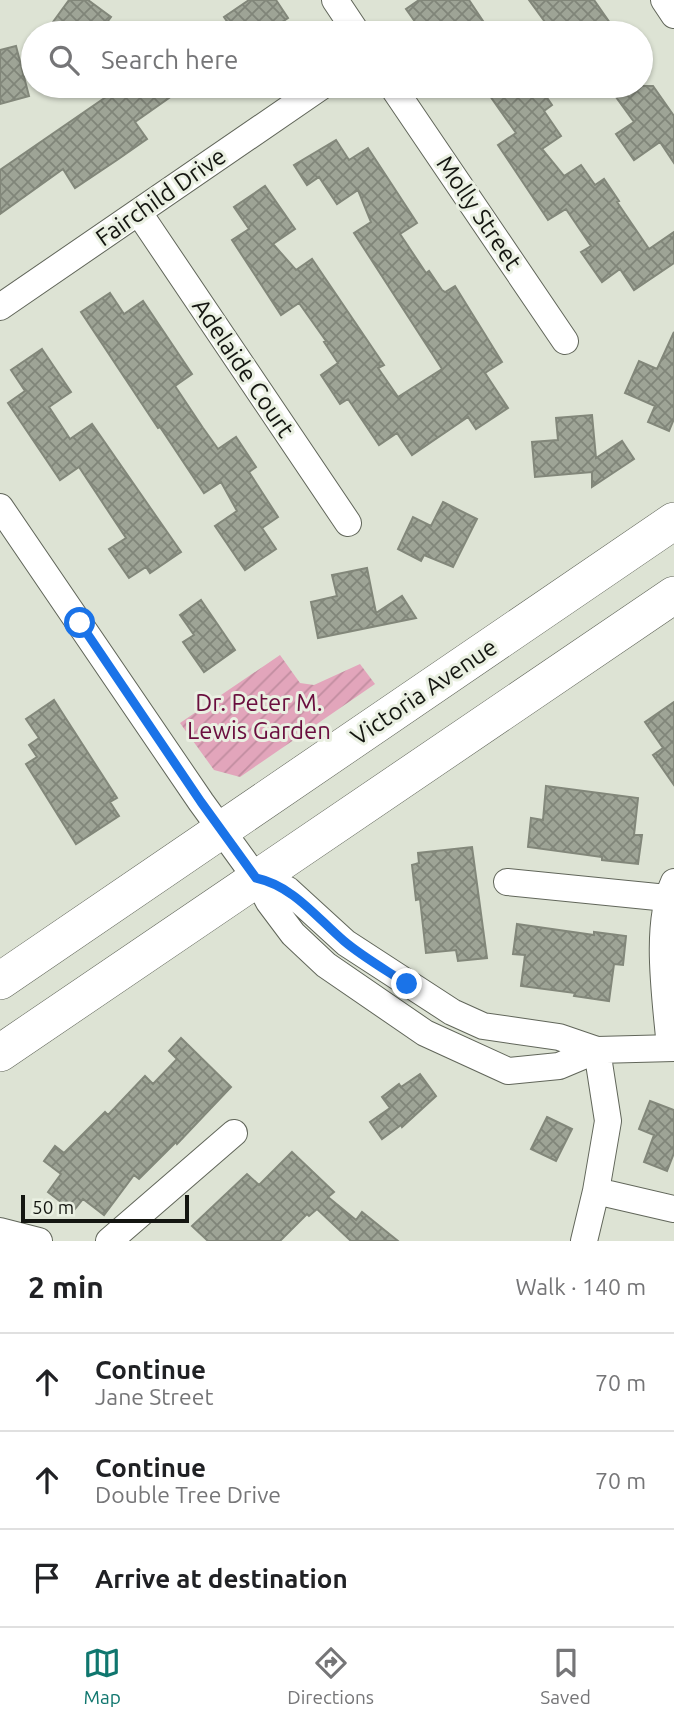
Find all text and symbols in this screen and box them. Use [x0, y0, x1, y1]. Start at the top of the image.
search box [21, 21, 653, 98]
icon: search [45, 41, 83, 79]
text: Search here [101, 45, 238, 74]
street label: Fairchild Drive [91, 142, 231, 251]
street label: Molly Street [431, 151, 528, 275]
street label: Adelaide Court [187, 293, 300, 443]
route start [64, 607, 95, 638]
street label: Victoria Avenue [346, 633, 502, 750]
park label: Dr. Peter M. Lewis Garden [187, 689, 331, 744]
route end [391, 968, 422, 999]
scale bar [21, 1192, 189, 1224]
text: 50 m [32, 1196, 74, 1218]
text: 2 min [28, 1270, 104, 1304]
text: Walk · 140 m [515, 1274, 646, 1299]
text: Continue [95, 1355, 206, 1384]
icon: ahead [28, 1363, 66, 1401]
text: 70 m [595, 1370, 646, 1395]
text: Jane Street [95, 1384, 213, 1409]
text: Continue [95, 1453, 206, 1482]
icon: ahead [28, 1461, 66, 1499]
text: 70 m [595, 1468, 646, 1493]
text: Double Tree Drive [95, 1482, 281, 1507]
icon: arrive [28, 1559, 66, 1597]
text: Arrive at destination [95, 1564, 348, 1593]
tab: Map [83, 1644, 121, 1708]
tab: Directions [287, 1644, 374, 1708]
tab: Saved [540, 1644, 591, 1708]

